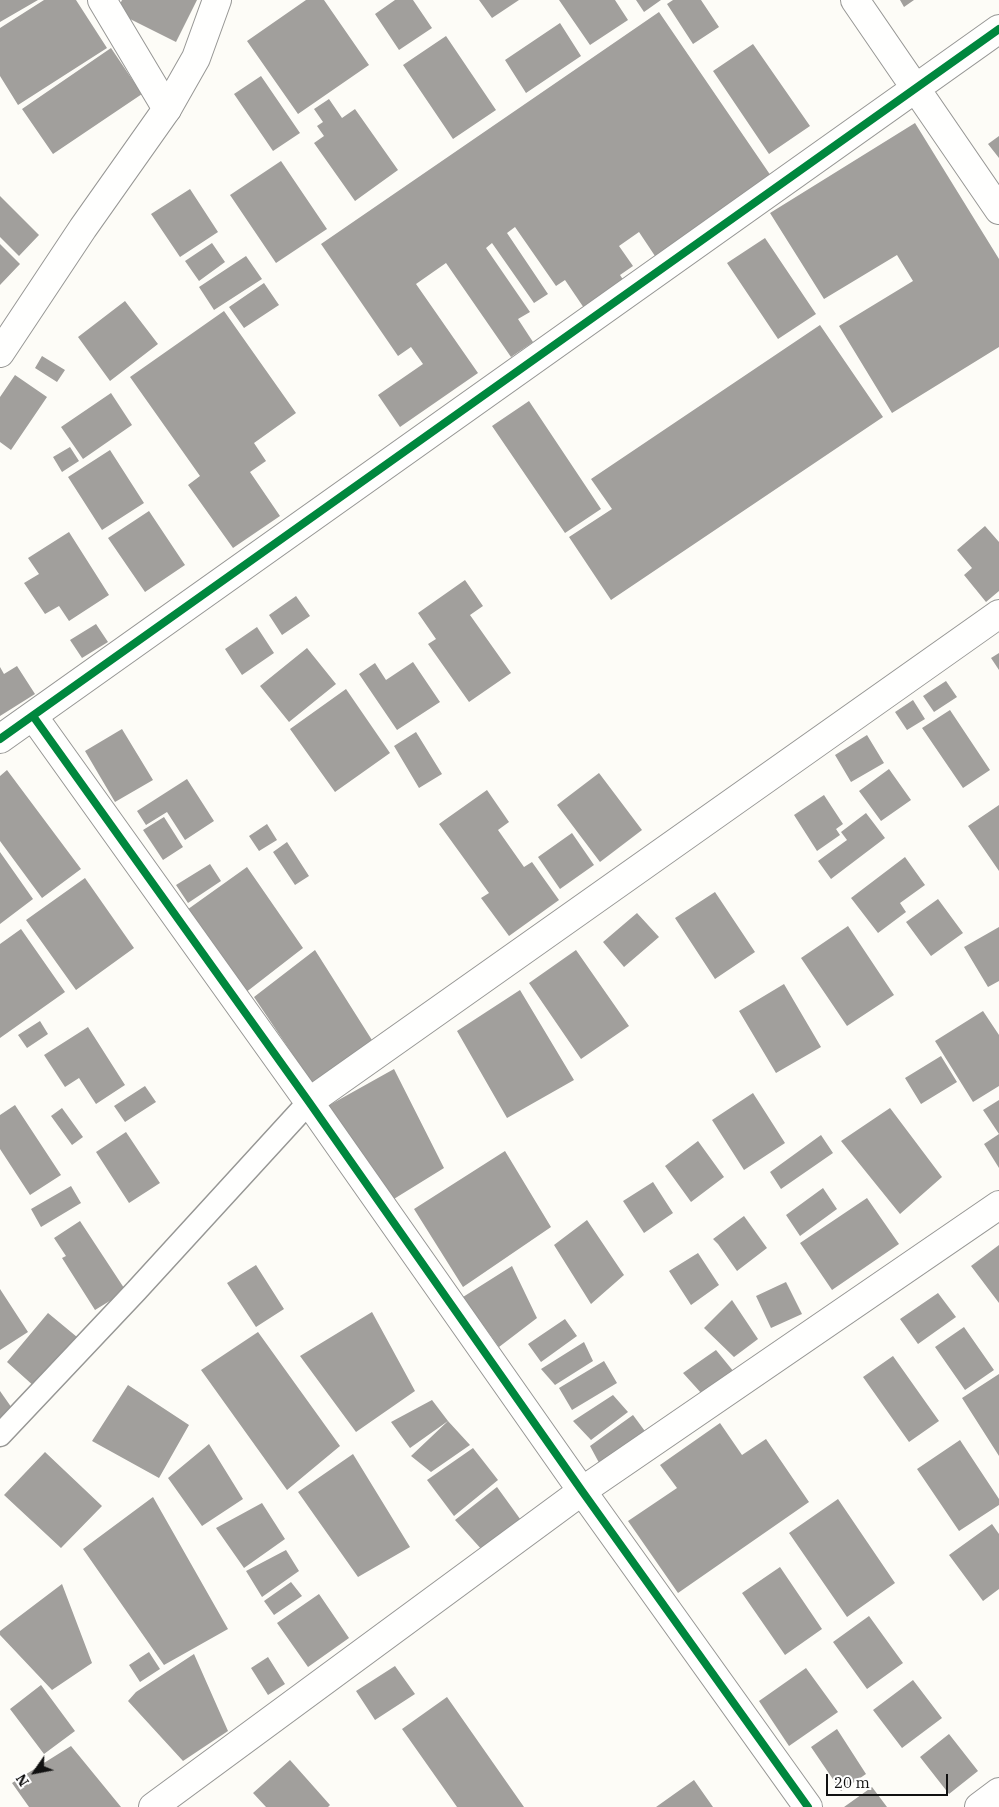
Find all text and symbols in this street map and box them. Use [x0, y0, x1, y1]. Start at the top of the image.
north arrow [10, 1747, 60, 1797]
scale bar [829, 1764, 952, 1796]
text: N [12, 1771, 33, 1790]
text: 20 m [834, 1773, 870, 1792]

